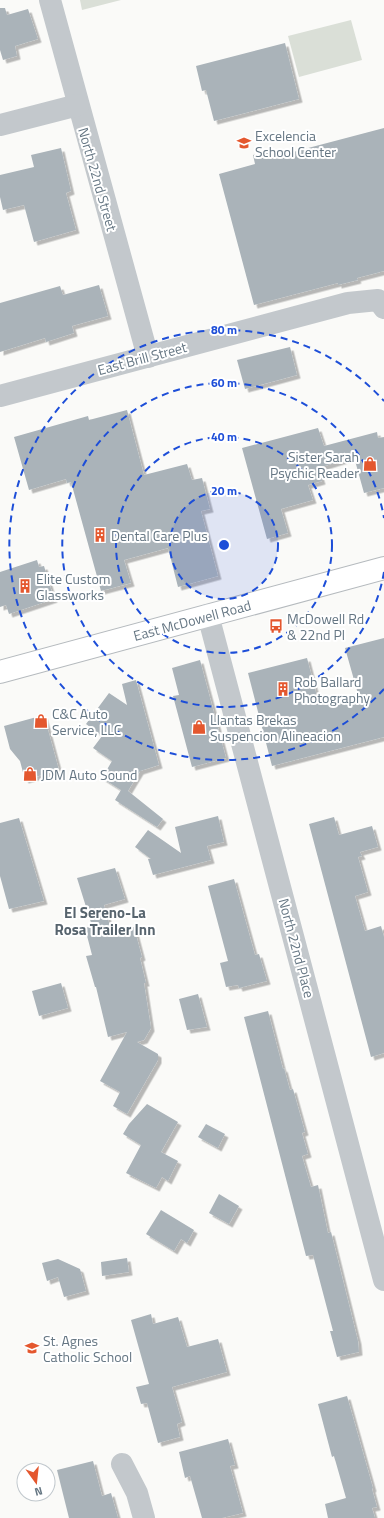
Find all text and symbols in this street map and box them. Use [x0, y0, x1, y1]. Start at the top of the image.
street label: North 22nd Street [73, 125, 123, 233]
place label: Excelencia School Center [255, 125, 336, 162]
school or university icon: Excelencia School Center [236, 135, 252, 151]
text: 80 m [211, 320, 237, 339]
street label: East Brill Street [95, 336, 189, 380]
text: 60 m [211, 373, 237, 392]
text: 40 m [211, 427, 237, 446]
place label: Sister Sarah Psychic Reader [270, 446, 359, 483]
shop icon: Sister Sarah Psychic Reader [362, 456, 378, 472]
text: 20 m [211, 481, 237, 500]
place label: Dental Care Plus [111, 525, 208, 546]
building icon: Dental Care Plus [92, 527, 108, 543]
centre of rings [217, 538, 231, 552]
place label: Elite Custom Glassworks [36, 568, 111, 605]
building icon: Elite Custom Glassworks [17, 578, 33, 594]
street label: East McDowell Road [131, 594, 253, 646]
place label: McDowell Rd & 22nd Pl [287, 608, 364, 645]
bus stop icon: McDowell Rd & 22nd Pl [268, 618, 284, 634]
place label: Rob Ballard Photography [294, 671, 370, 708]
building icon: Rob Ballard Photography [275, 681, 291, 697]
place label: C&C Auto Service, LLC [52, 703, 122, 740]
place label: Llantas Brekas Suspencion Alineacion [210, 709, 341, 746]
shop icon: C&C Auto Service, LLC [33, 713, 49, 729]
shop icon: Llantas Brekas Suspencion Alineacion [191, 719, 207, 735]
place label: JDM Auto Sound [41, 764, 137, 785]
shop icon: JDM Auto Sound [22, 766, 38, 782]
street label: North 22nd Place [274, 896, 320, 1000]
district label: El Sereno-La Rosa Trailer Inn [55, 901, 155, 941]
place label: St. Agnes Catholic School [43, 1330, 132, 1367]
school or university icon: St. Agnes Catholic School [24, 1340, 40, 1356]
north arrow [16, 1462, 56, 1502]
text: N [33, 1483, 44, 1500]

